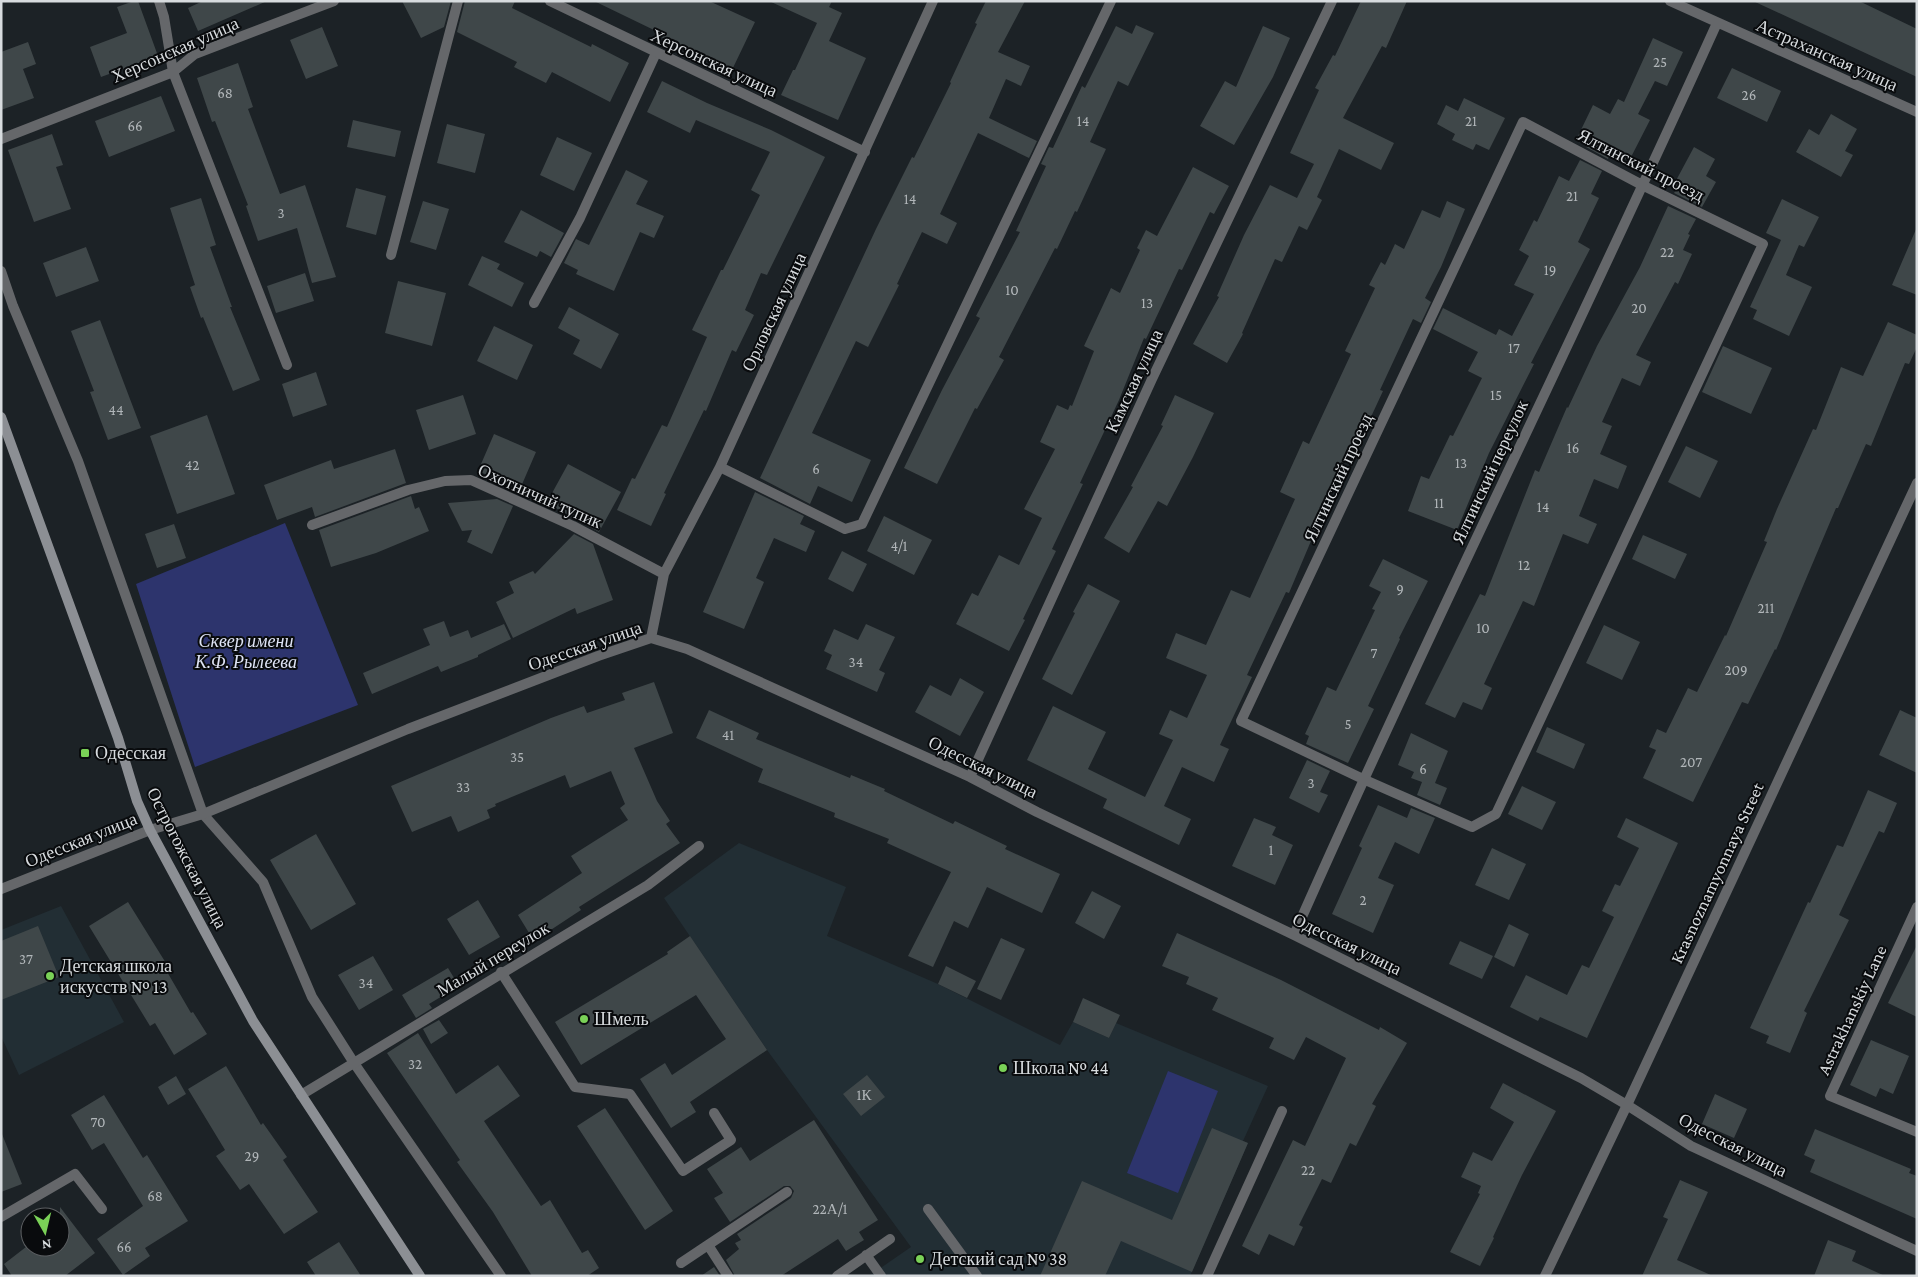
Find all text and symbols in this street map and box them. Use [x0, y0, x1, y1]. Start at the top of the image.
street label: Херсонская улица [108, 13, 242, 87]
street label: Астраханская улица [1753, 15, 1901, 95]
street label: Херсонская улица [648, 25, 780, 101]
house number: 25 [1653, 54, 1667, 70]
house number: 68 [217, 85, 233, 101]
house number: 26 [1742, 87, 1756, 103]
house number: 14 [1077, 113, 1089, 129]
house number: 21 [1465, 113, 1477, 129]
house number: 66 [127, 118, 143, 134]
street label: Ялтинский проезд [1574, 124, 1708, 206]
house number: 21 [1566, 188, 1578, 204]
house number: 14 [904, 191, 916, 207]
house number: 3 [277, 205, 285, 221]
house number: 22 [1660, 244, 1674, 260]
street label: Орловская улица [738, 249, 810, 375]
house number: 19 [1544, 262, 1556, 278]
house number: 10 [1005, 282, 1019, 298]
house number: 13 [1141, 295, 1153, 311]
house number: 20 [1631, 300, 1647, 316]
street label: Камская улица [1101, 326, 1167, 436]
house number: 17 [1508, 340, 1520, 356]
house number: 15 [1490, 387, 1502, 403]
street label: Ялтинский переулок [1448, 397, 1532, 547]
house number: 44 [108, 402, 124, 418]
street label: Ялтинский проезд [1299, 411, 1377, 545]
house number: 16 [1567, 440, 1579, 456]
house number: 13 [1455, 455, 1467, 471]
house number: 42 [185, 457, 199, 473]
street label: Охотничий тупик [475, 460, 605, 532]
house number: 6 [812, 461, 820, 477]
house number: 11 [1434, 495, 1444, 511]
house number: 14 [1537, 499, 1549, 515]
house number: 4/1 [890, 538, 908, 554]
house number: 12 [1518, 557, 1530, 573]
house number: 9 [1396, 581, 1404, 597]
house number: 211 [1757, 600, 1775, 616]
street label: Одесская улица [526, 617, 644, 675]
house number: 10 [1476, 620, 1490, 636]
park label: Сквер имени К.Ф. Рылеева [194, 631, 297, 672]
house number: 7 [1371, 645, 1378, 661]
house number: 34 [849, 654, 863, 670]
house number: 209 [1724, 662, 1748, 678]
house number: 5 [1344, 716, 1352, 732]
house number: 41 [722, 727, 734, 743]
street label: Одесская улица [925, 732, 1041, 802]
place label: Одесская [95, 743, 166, 763]
marker: Одесская [79, 747, 91, 759]
house number: 35 [510, 749, 524, 765]
house number: 207 [1680, 754, 1702, 770]
house number: 6 [1419, 761, 1427, 777]
house number: 3 [1307, 775, 1315, 791]
street label: Krasnoznamyonnaya Street [1666, 778, 1768, 967]
house number: 33 [456, 779, 470, 795]
street label: Острогожская улица [143, 784, 231, 932]
street label: Одесская улица [22, 808, 140, 872]
house number: 1 [1269, 842, 1274, 858]
house number: 2 [1359, 892, 1367, 908]
street label: Одесская улица [1289, 909, 1405, 979]
street label: Малый переулок [433, 918, 553, 1000]
street label: Astrakhanskiy Lane [1813, 942, 1891, 1078]
house number: 37 [19, 951, 33, 967]
place label: Детская школа искусств № 13 [60, 956, 172, 997]
marker: Детская школа искусств № 13 [44, 970, 56, 982]
house number: 34 [359, 975, 373, 991]
place label: Шмель [594, 1009, 649, 1029]
marker: Шмель [578, 1013, 590, 1025]
house number: 32 [408, 1056, 422, 1072]
place label: Школа № 44 [1013, 1058, 1109, 1078]
marker: Школа № 44 [997, 1062, 1009, 1074]
house number: 1К [857, 1087, 872, 1103]
street label: Одесская улица [1675, 1109, 1791, 1181]
house number: 70 [90, 1114, 106, 1130]
house number: 29 [245, 1148, 259, 1164]
house number: 22 [1301, 1162, 1315, 1178]
house number: 68 [147, 1188, 163, 1204]
house number: 22А/1 [812, 1201, 848, 1217]
north arrow [20, 1207, 70, 1257]
text: N [41, 1236, 53, 1254]
house number: 66 [116, 1239, 132, 1255]
place label: Детский сад № 38 [930, 1249, 1067, 1269]
marker: Детский сад № 38 [914, 1253, 926, 1265]

